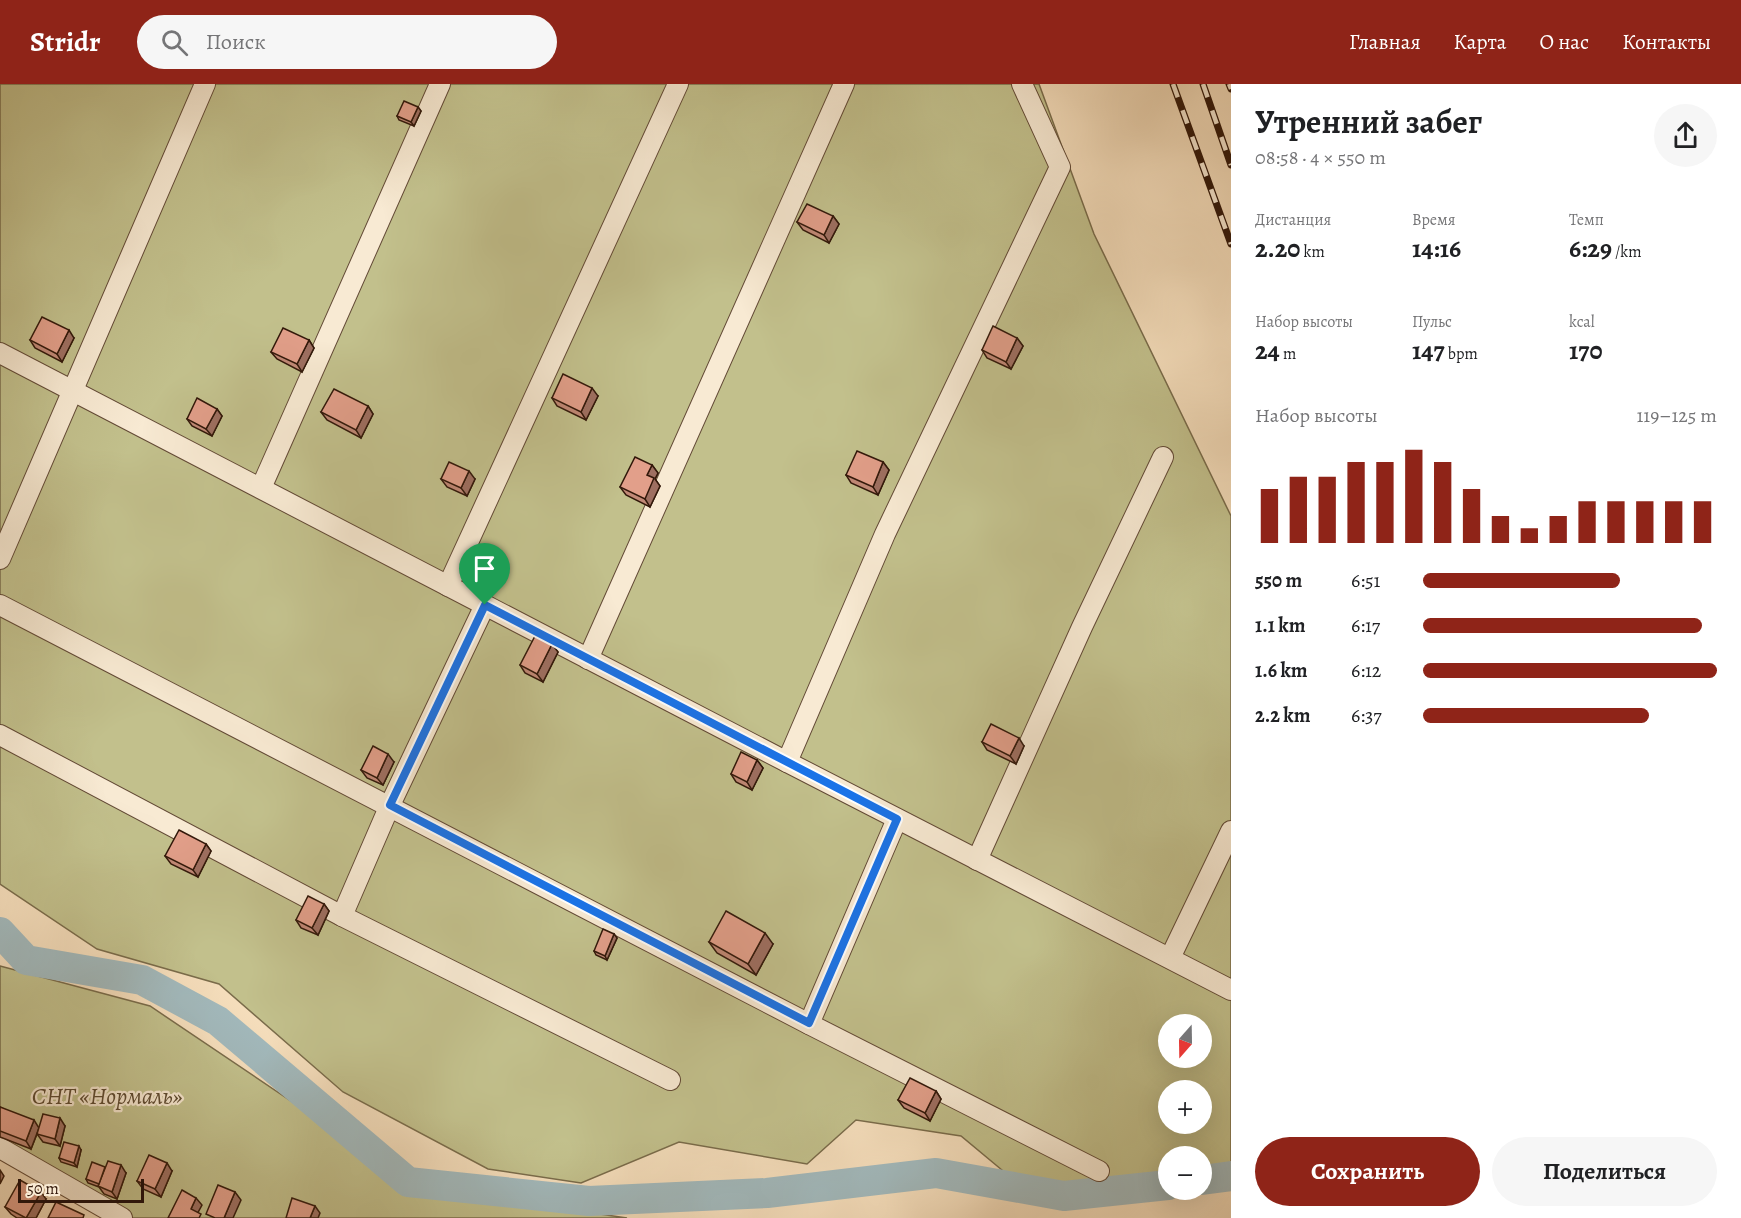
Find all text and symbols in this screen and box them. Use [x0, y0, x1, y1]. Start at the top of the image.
search box [137, 15, 557, 69]
text: Stridr [30, 23, 101, 61]
icon: search [158, 26, 191, 59]
text: Поиск [206, 27, 266, 57]
text: Главная [1349, 28, 1421, 56]
text: Карта [1454, 28, 1506, 56]
text: О нас [1539, 28, 1589, 56]
text: Контакты [1622, 28, 1711, 56]
text: Утренний забег [1255, 99, 1482, 144]
button: share [1654, 104, 1717, 167]
text: 08:58 · 4 × 550 m [1255, 144, 1386, 171]
text: Дистанция [1255, 209, 1331, 231]
text: Время [1412, 209, 1456, 231]
text: Темп [1569, 209, 1604, 231]
text: 2.20 [1255, 231, 1300, 266]
text: 14:16 [1412, 231, 1461, 266]
text: 6:29 [1569, 231, 1612, 266]
text: km [1300, 241, 1325, 263]
text: /km [1612, 241, 1642, 263]
text: Набор высоты [1255, 311, 1353, 333]
text: Пульс [1412, 311, 1452, 333]
text: kcal [1569, 311, 1595, 333]
text: 24 [1255, 333, 1280, 368]
text: 147 [1412, 333, 1445, 368]
text: 170 [1569, 333, 1603, 368]
text: m [1280, 343, 1296, 365]
text: bpm [1445, 343, 1478, 365]
text: Набор высоты [1255, 402, 1378, 429]
text: 119–125 m [1637, 402, 1717, 429]
pin [459, 543, 510, 605]
icon: arrive [468, 552, 501, 585]
text: 550 m [1255, 567, 1302, 594]
text: 6:51 [1351, 567, 1380, 594]
text: 1.1 km [1255, 612, 1305, 639]
text: 6:17 [1351, 612, 1380, 639]
text: 1.6 km [1255, 657, 1308, 684]
text: 6:12 [1351, 657, 1381, 684]
text: 2.2 km [1255, 702, 1310, 729]
text: 6:37 [1351, 702, 1382, 729]
north arrow [1158, 1014, 1212, 1068]
map controls [1158, 1014, 1212, 1200]
park label: СНТ «Нормаль» [32, 1080, 182, 1112]
button: + [1158, 1080, 1212, 1134]
button: Сохранить [1255, 1137, 1480, 1206]
button: Поделиться [1492, 1137, 1717, 1206]
button: − [1158, 1146, 1212, 1200]
scale bar [18, 1176, 144, 1204]
text: 50 m [27, 1178, 59, 1200]

